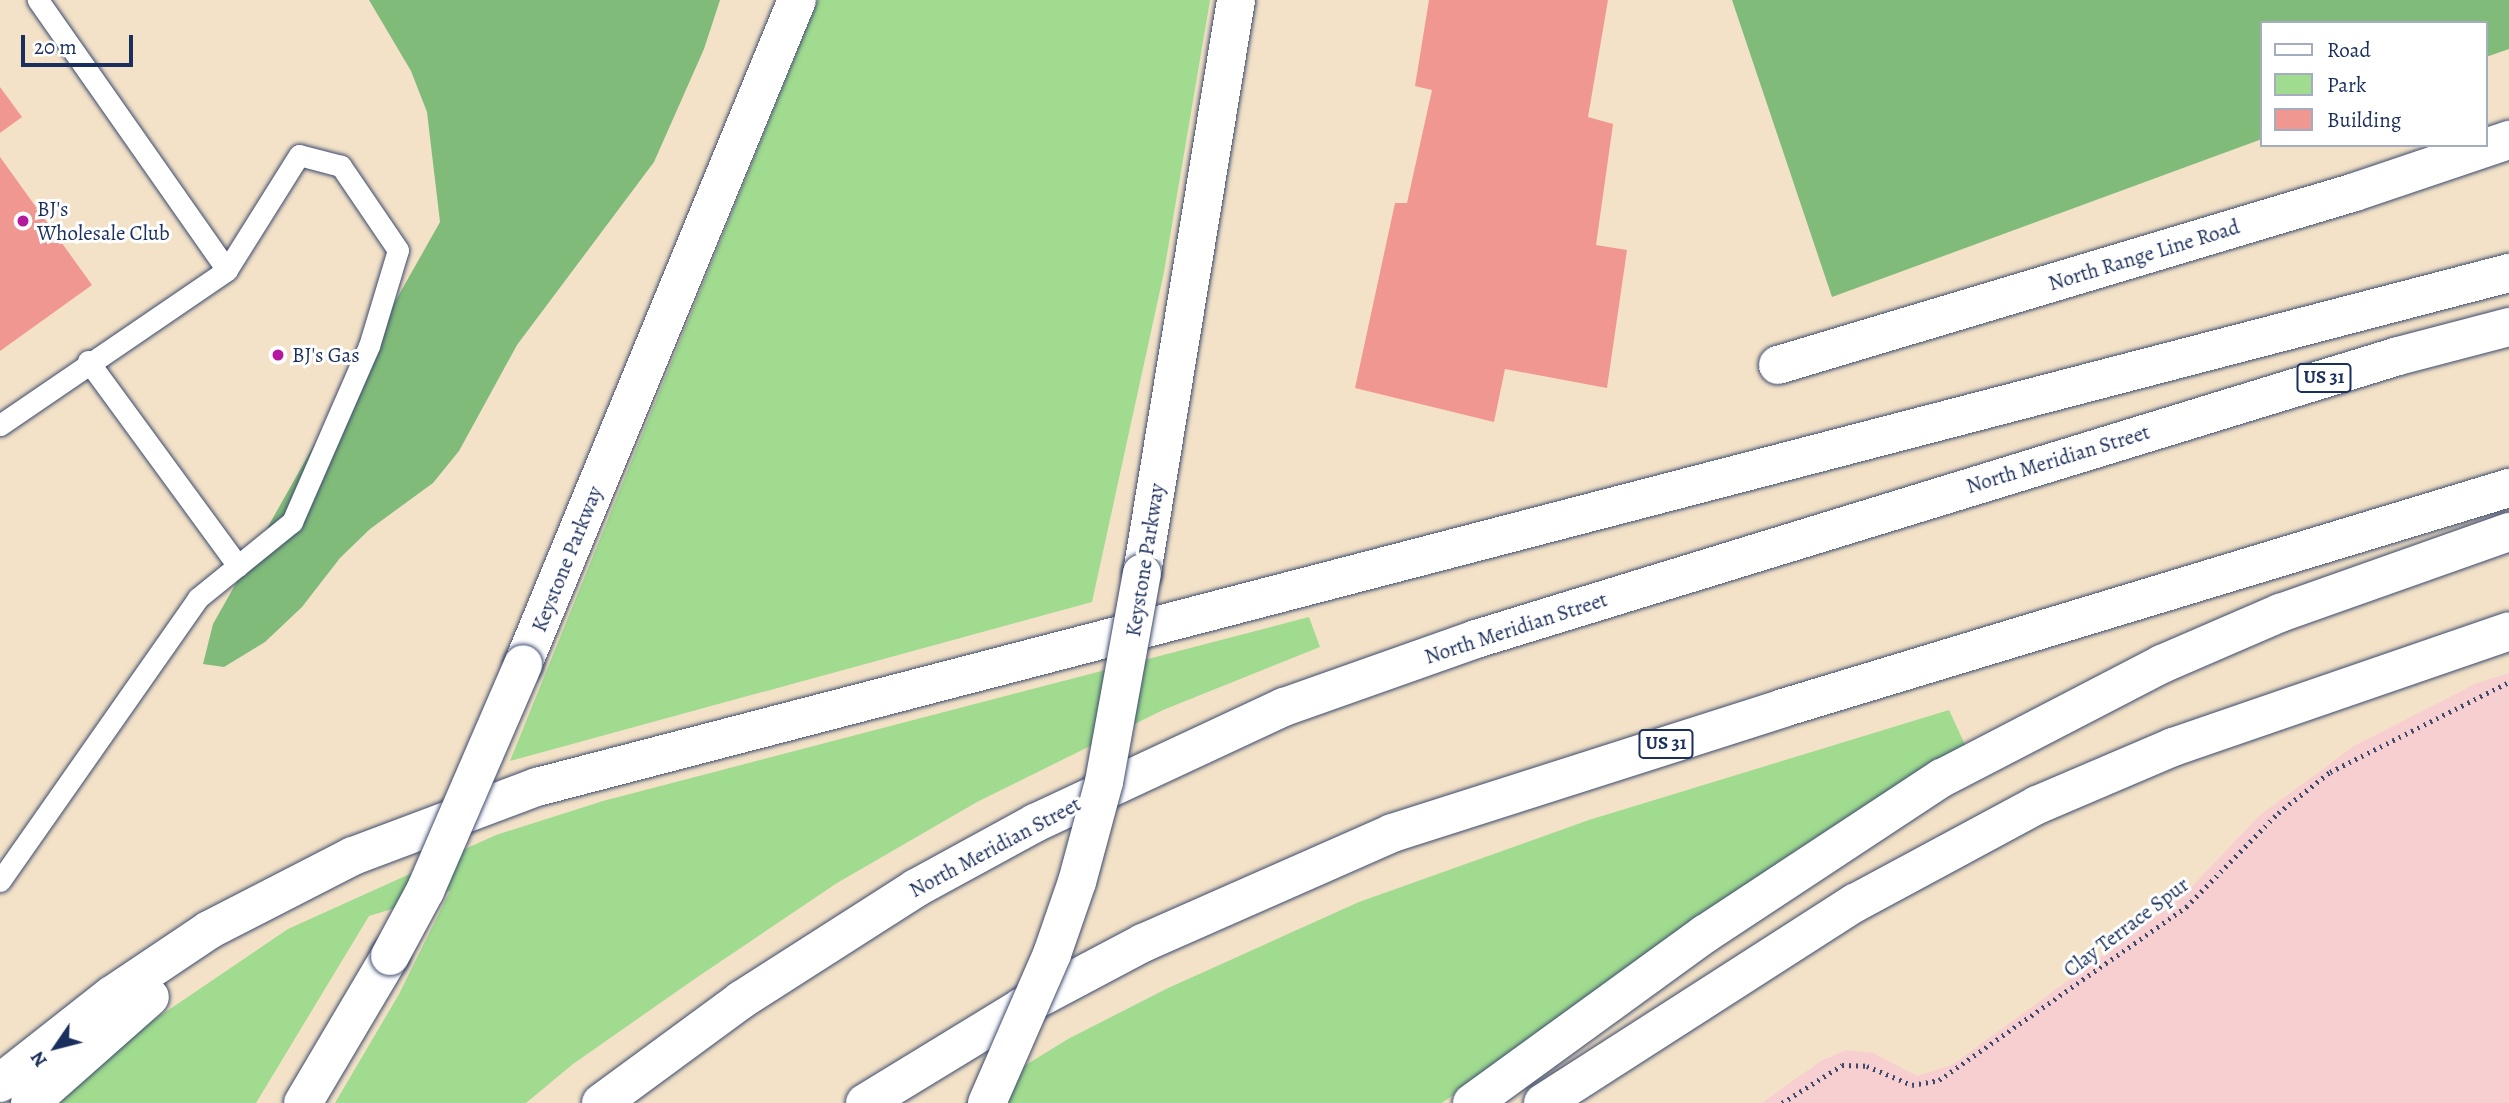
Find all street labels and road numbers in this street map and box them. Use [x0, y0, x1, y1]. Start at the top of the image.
street label: North Range Line Road [2045, 214, 2243, 296]
road number: US 31 [2296, 362, 2352, 394]
street label: North Meridian Street [1963, 419, 2153, 499]
street label: Keystone Parkway [526, 482, 608, 636]
street label: Keystone Parkway [1120, 482, 1170, 638]
street label: North Meridian Street [1422, 587, 1610, 669]
road number: US 31 [1638, 729, 1694, 760]
street label: North Meridian Street [905, 791, 1085, 903]
street label: Clay Terrace Spur [2058, 872, 2194, 982]

